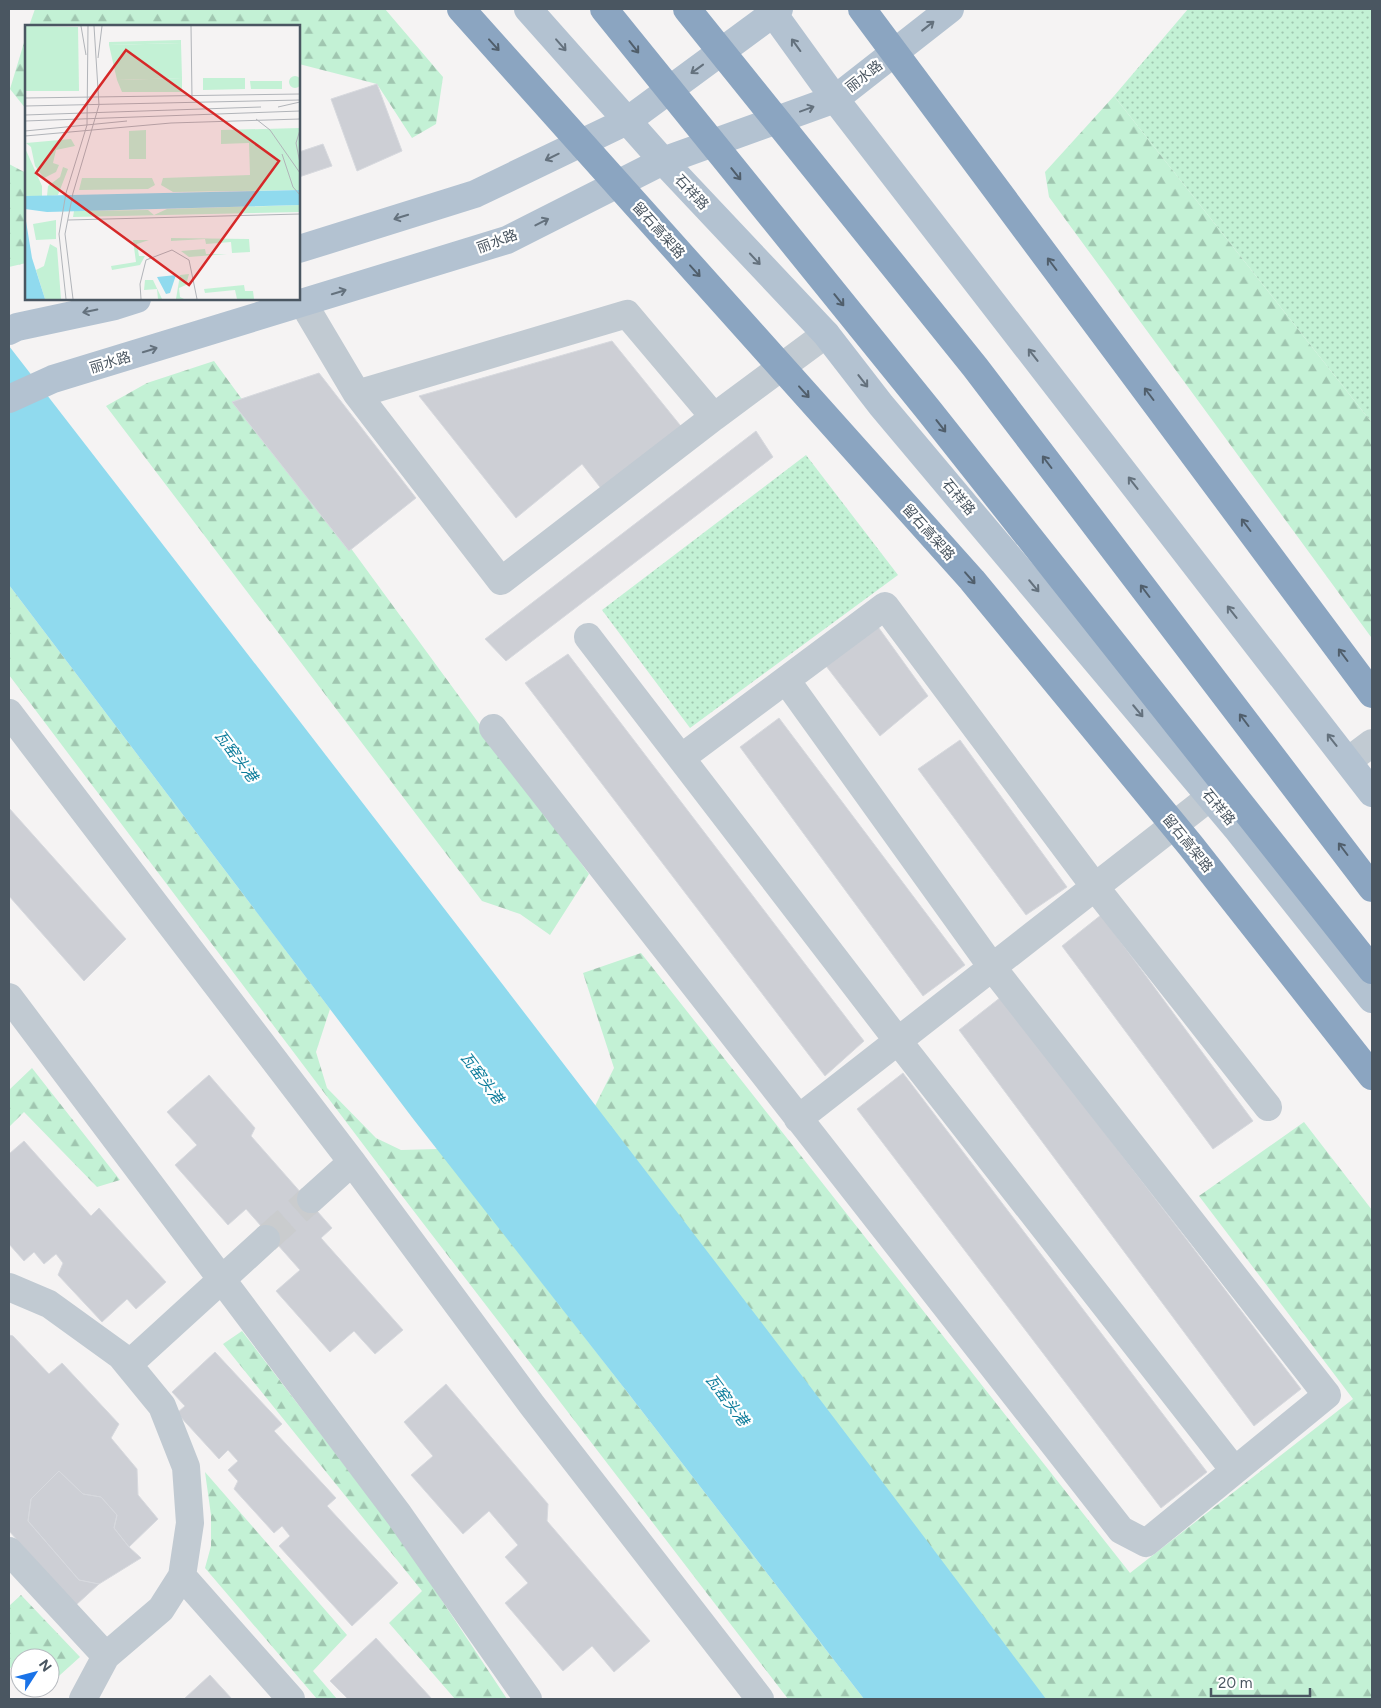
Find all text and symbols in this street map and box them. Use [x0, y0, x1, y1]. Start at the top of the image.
one-way arrow [921, 20, 934, 31]
inset map [25, 25, 300, 300]
one-way arrow [488, 38, 500, 51]
one-way arrow [791, 38, 801, 52]
one-way arrow [555, 39, 566, 52]
one-way arrow [629, 40, 640, 53]
street label: 丽水路 [843, 57, 886, 96]
one-way arrow [690, 64, 704, 74]
one-way arrow [799, 104, 814, 113]
one-way arrow [544, 152, 559, 162]
one-way arrow [731, 167, 742, 180]
street label: 石祥路 [671, 171, 712, 213]
street label: 留石高架路 [629, 199, 688, 262]
one-way arrow [393, 213, 409, 223]
one-way arrow [534, 217, 549, 226]
street label: 丽水路 [475, 226, 520, 257]
one-way arrow [749, 253, 761, 265]
one-way arrow [1047, 257, 1057, 271]
one-way arrow [690, 264, 701, 277]
one-way arrow [331, 287, 347, 297]
one-way arrow [833, 293, 844, 306]
one-way arrow [82, 307, 98, 316]
one-way arrow [142, 344, 158, 354]
street label: 丽水路 [88, 348, 133, 377]
one-way arrow [1028, 349, 1039, 362]
one-way arrow [857, 374, 868, 387]
one-way arrow [798, 385, 809, 398]
one-way arrow [1144, 387, 1154, 401]
one-way arrow [936, 419, 946, 433]
one-way arrow [1042, 455, 1052, 469]
street label: 石祥路 [939, 476, 979, 519]
one-way arrow [1127, 477, 1138, 490]
street label: 留石高架路 [899, 501, 958, 564]
one-way arrow [1241, 518, 1251, 532]
one-way arrow [965, 572, 976, 585]
one-way arrow [1028, 580, 1039, 593]
one-way arrow [1140, 585, 1151, 598]
one-way arrow [1227, 606, 1238, 619]
one-way arrow [1338, 648, 1348, 662]
one-way arrow [1132, 704, 1143, 717]
one-way arrow [1239, 713, 1249, 727]
water label: 瓦窑头港 [211, 727, 262, 787]
one-way arrow [1326, 734, 1337, 747]
street label: 石祥路 [1199, 786, 1239, 829]
street label: 留石高架路 [1159, 811, 1216, 876]
one-way arrow [1337, 843, 1348, 856]
water label: 瓦窑头港 [457, 1049, 508, 1109]
water label: 瓦窑头港 [702, 1371, 753, 1431]
north arrow [10, 1648, 60, 1698]
text: N [35, 1656, 55, 1675]
scale bar [1211, 1666, 1310, 1698]
text: 20 m [1218, 1674, 1252, 1692]

